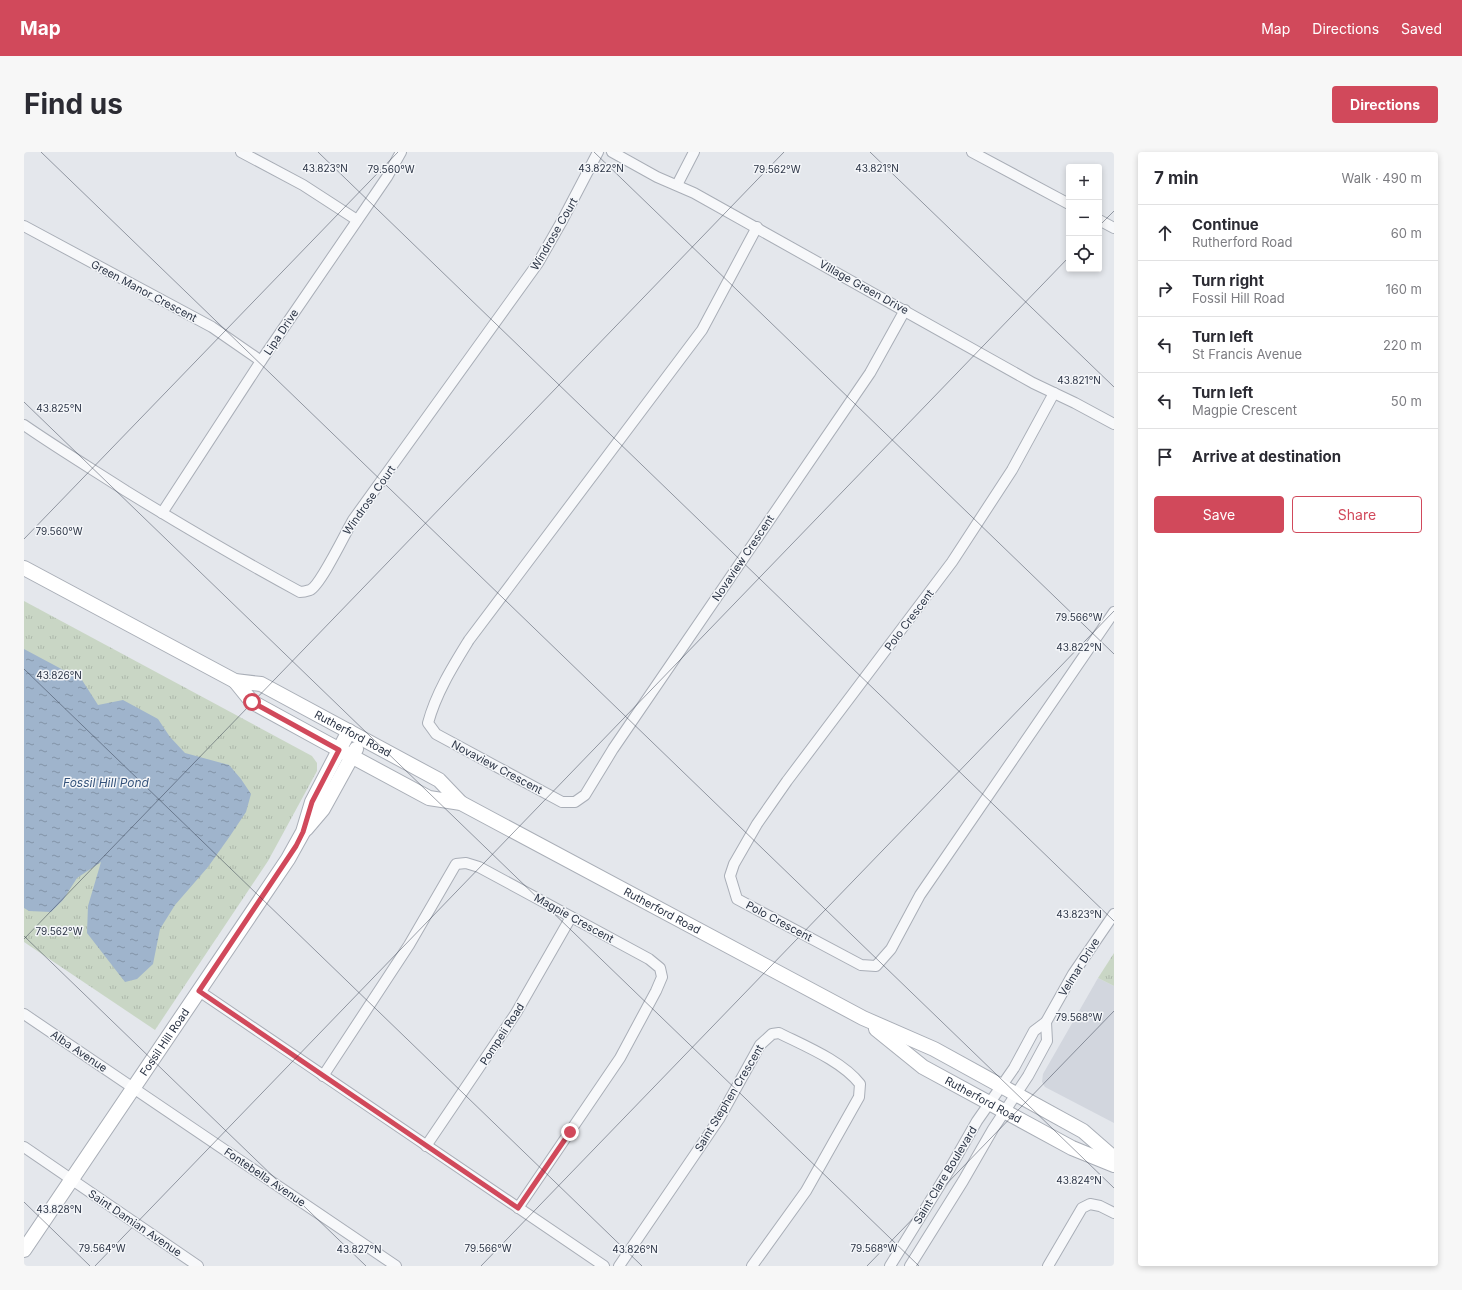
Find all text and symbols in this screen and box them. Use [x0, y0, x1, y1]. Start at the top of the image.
text: Map [20, 17, 61, 40]
text: Map [1261, 20, 1290, 37]
text: Directions [1312, 20, 1379, 37]
text: Saved [1401, 20, 1442, 37]
button: Directions [1332, 86, 1438, 123]
text: Find us [24, 87, 123, 121]
text: 43.823°N [302, 162, 348, 174]
text: 43.822°N [578, 162, 624, 174]
text: 43.821°N [855, 162, 899, 174]
text: 79.560°W [367, 163, 415, 175]
text: 79.562°W [753, 163, 801, 175]
map controls [1066, 164, 1102, 272]
button: + [1066, 164, 1102, 200]
text: 7 min [1154, 168, 1199, 188]
text: Walk · 490 m [1342, 170, 1422, 186]
street label: Windrose Court [528, 195, 581, 273]
button: − [1066, 200, 1102, 236]
text: Continue [1192, 215, 1259, 234]
icon: ahead [1154, 222, 1176, 244]
text: 60 m [1391, 225, 1422, 241]
text: Rutherford Road [1192, 234, 1293, 250]
button: locate [1066, 236, 1102, 272]
street label: Green Manor Crescent [89, 257, 200, 325]
street label: Village Green Drive [817, 257, 911, 317]
text: Turn right [1192, 271, 1264, 290]
icon: right [1154, 278, 1176, 300]
text: 160 m [1385, 281, 1422, 297]
text: Fossil Hill Road [1192, 290, 1285, 306]
street label: Lipa Drive [261, 306, 301, 358]
text: Turn left [1192, 327, 1253, 346]
icon: left [1154, 334, 1176, 356]
text: 220 m [1383, 337, 1422, 353]
text: St Francis Avenue [1192, 346, 1302, 362]
text: 43.821°N [1057, 374, 1101, 386]
text: Turn left [1192, 383, 1253, 402]
icon: left [1154, 390, 1176, 412]
text: 50 m [1391, 393, 1422, 409]
text: 43.825°N [36, 402, 82, 414]
text: Magpie Crescent [1192, 402, 1297, 418]
icon: arrive [1154, 446, 1176, 468]
text: Arrive at destination [1192, 447, 1341, 466]
street label: Windrose Court [340, 462, 398, 537]
button: Save [1154, 496, 1284, 533]
button: Share [1292, 496, 1422, 533]
street label: Novaview Crescent [709, 512, 777, 604]
text: 79.560°W [35, 525, 83, 537]
street label: Polo Crescent [881, 586, 937, 653]
text: 79.566°W [1055, 611, 1103, 623]
text: 43.822°N [1056, 641, 1102, 653]
text: 43.826°N [36, 669, 82, 681]
route start [243, 693, 261, 711]
street label: Rutherford Road [312, 707, 394, 760]
street label: Novaview Crescent [449, 737, 545, 797]
water label: Fossil Hill Pond [63, 775, 150, 790]
street label: Rutherford Road [621, 884, 703, 937]
street label: Magpie Crescent [532, 890, 617, 946]
street label: Polo Crescent [744, 898, 815, 944]
text: 43.823°N [1056, 908, 1102, 920]
text: 79.562°W [35, 925, 83, 937]
street label: Velmar Drive [1055, 935, 1103, 999]
street label: Pompeii Road [477, 1000, 527, 1068]
street label: Fossil Hill Road [137, 1005, 192, 1078]
text: 79.568°W [1056, 1011, 1103, 1023]
street label: Alba Avenue [48, 1027, 110, 1075]
street label: Saint Stephen Crescent [692, 1042, 767, 1154]
street label: Rutherford Road [942, 1073, 1024, 1126]
route end [561, 1123, 579, 1141]
street label: Saint Clare Boulevard [910, 1124, 980, 1226]
street label: Fontebella Avenue [222, 1145, 308, 1209]
text: 43.824°N [1056, 1174, 1102, 1186]
street label: Saint Damian Avenue [86, 1186, 184, 1260]
text: 43.828°N [36, 1203, 82, 1215]
text: 79.564°W [78, 1242, 126, 1254]
text: 79.566°W [464, 1242, 512, 1254]
text: 79.568°W [851, 1242, 898, 1254]
text: 43.827°N [336, 1243, 382, 1255]
text: 43.826°N [612, 1243, 658, 1255]

